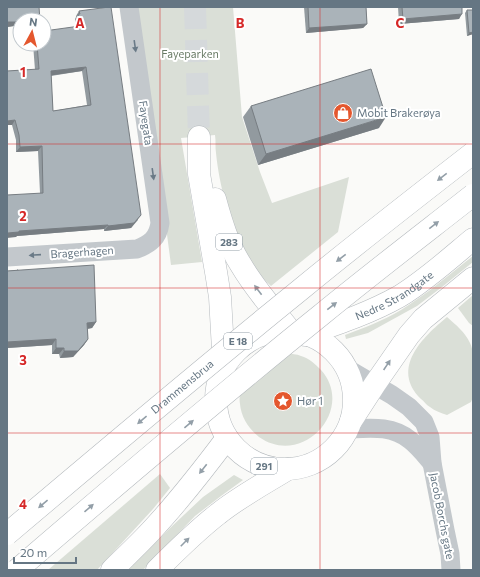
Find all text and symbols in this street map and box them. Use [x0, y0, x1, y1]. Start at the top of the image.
north arrow [12, 12, 52, 52]
text: N [28, 15, 38, 29]
text: A [75, 15, 85, 31]
text: B [236, 15, 245, 31]
text: C [396, 15, 405, 31]
one-way arrow [132, 40, 138, 52]
park label: Fayeparken [161, 47, 219, 60]
text: 1 [20, 64, 26, 80]
street label: Fayegata [137, 100, 156, 146]
shop icon: Mobit Brakerøya [332, 102, 354, 124]
place label: Mobit Brakerøya [357, 106, 441, 119]
one-way arrow [150, 168, 156, 180]
one-way arrow [437, 173, 448, 181]
text: 2 [19, 208, 27, 224]
one-way arrow [429, 221, 440, 230]
road number: 283 [216, 234, 242, 250]
street label: Bragerhagen [50, 243, 114, 260]
one-way arrow [29, 252, 41, 259]
one-way arrow [335, 253, 346, 262]
street label: Nedre Strandgate [353, 268, 436, 322]
one-way arrow [254, 285, 262, 295]
one-way arrow [327, 302, 338, 310]
road number: E 18 [224, 333, 252, 349]
text: 3 [19, 352, 27, 368]
street label: Drammensbrua [148, 357, 216, 416]
one-way arrow [384, 359, 391, 371]
place icon: Hør 1 [272, 390, 294, 412]
place label: Hør 1 [297, 394, 323, 407]
one-way arrow [137, 415, 148, 424]
one-way arrow [183, 420, 194, 429]
road number: 291 [251, 458, 277, 474]
one-way arrow [199, 464, 208, 475]
street label: Jacob Borchs gate [427, 471, 457, 561]
text: 4 [19, 496, 27, 512]
one-way arrow [38, 499, 48, 508]
one-way arrow [84, 504, 95, 513]
one-way arrow [180, 537, 190, 547]
scale bar [14, 539, 76, 565]
text: 20 m [20, 545, 47, 559]

